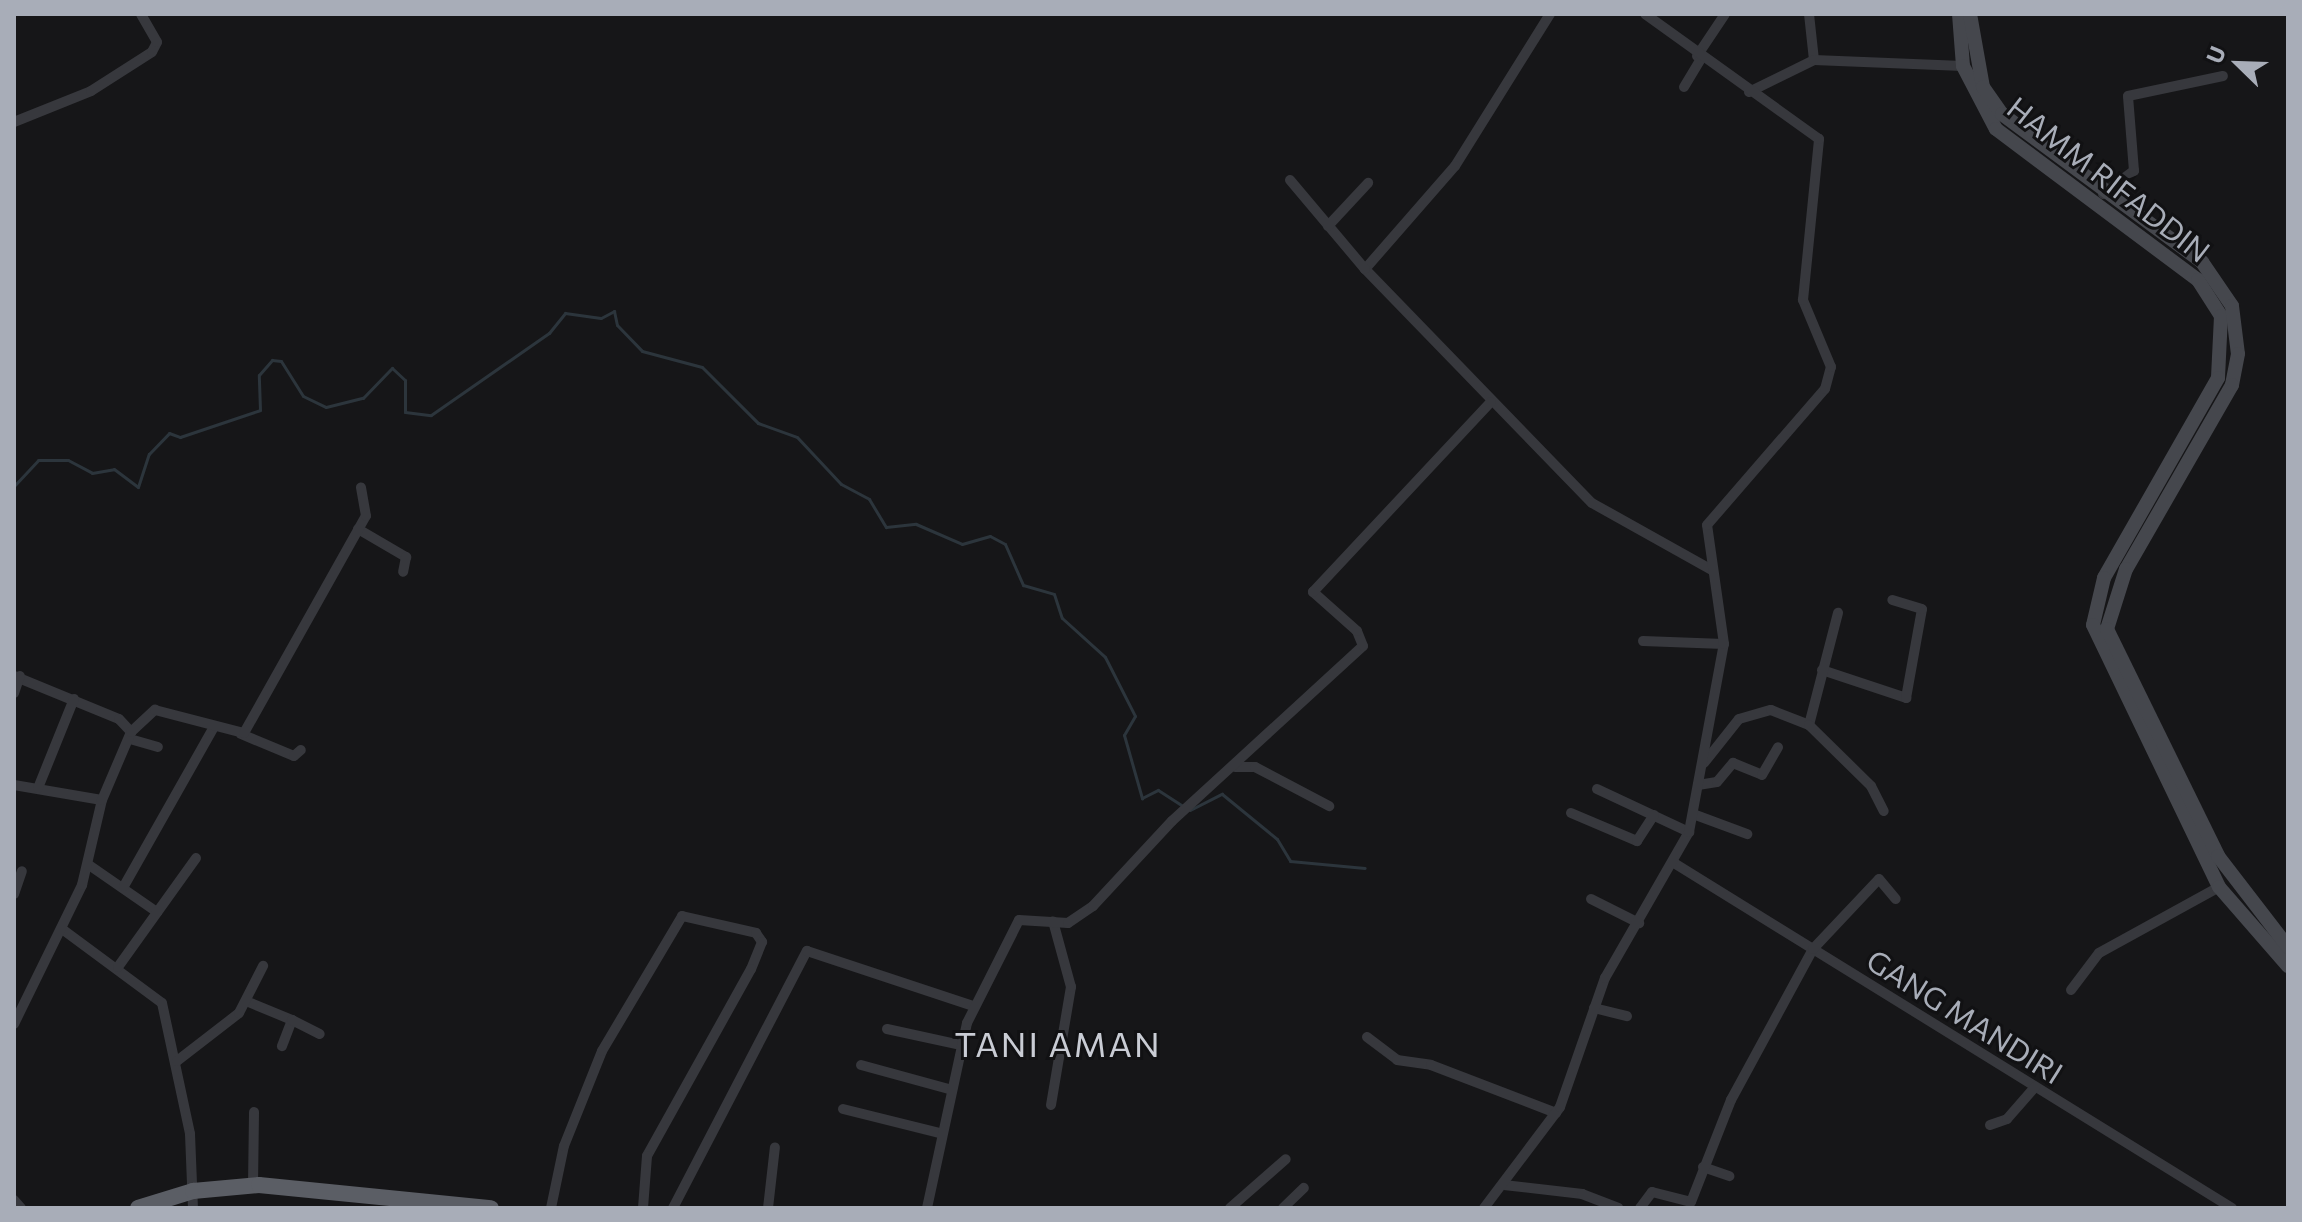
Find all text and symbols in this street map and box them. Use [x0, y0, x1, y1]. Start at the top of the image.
north arrow [2198, 24, 2278, 104]
text: U [2200, 42, 2231, 67]
street label: HAMM RIFADDIN [2001, 89, 2217, 269]
street label: GANG MANDIRI [1860, 941, 2070, 1091]
district label: TANI AMAN [954, 1024, 1162, 1064]

